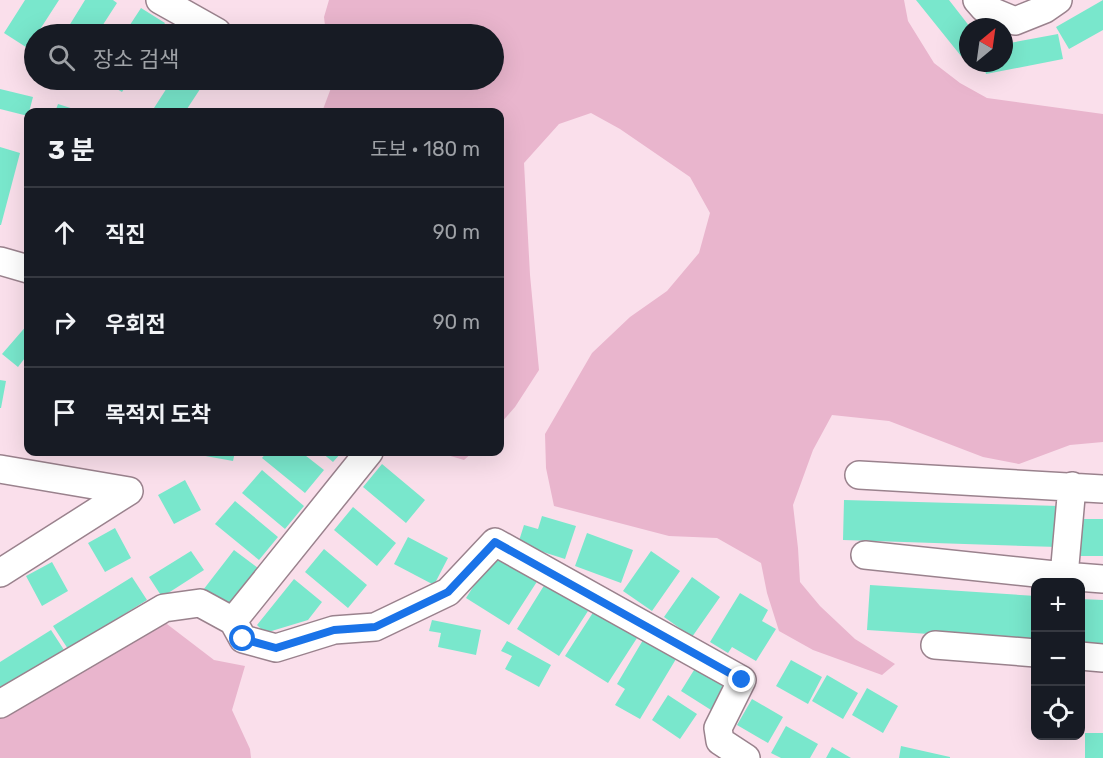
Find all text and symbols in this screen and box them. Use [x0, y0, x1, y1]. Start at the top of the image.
north arrow [959, 18, 1013, 72]
search box [24, 24, 504, 90]
icon: search [45, 41, 78, 74]
text: 장소 검색 [93, 46, 179, 73]
text: 3 분 [48, 135, 95, 166]
text: 도보 · 180 m [370, 137, 480, 161]
icon: ahead [48, 216, 81, 249]
text: 90 m [433, 220, 480, 244]
text: 직진 [105, 221, 145, 248]
icon: right [48, 306, 81, 339]
text: 90 m [433, 310, 480, 334]
text: 우회전 [105, 311, 166, 338]
icon: arrive [48, 396, 81, 429]
text: 목적지 도착 [105, 401, 211, 428]
map controls [1031, 578, 1085, 740]
button: + [1031, 578, 1085, 632]
route start [229, 625, 255, 651]
button: − [1031, 632, 1085, 686]
route end [728, 666, 754, 692]
button: locate [1031, 686, 1085, 740]

